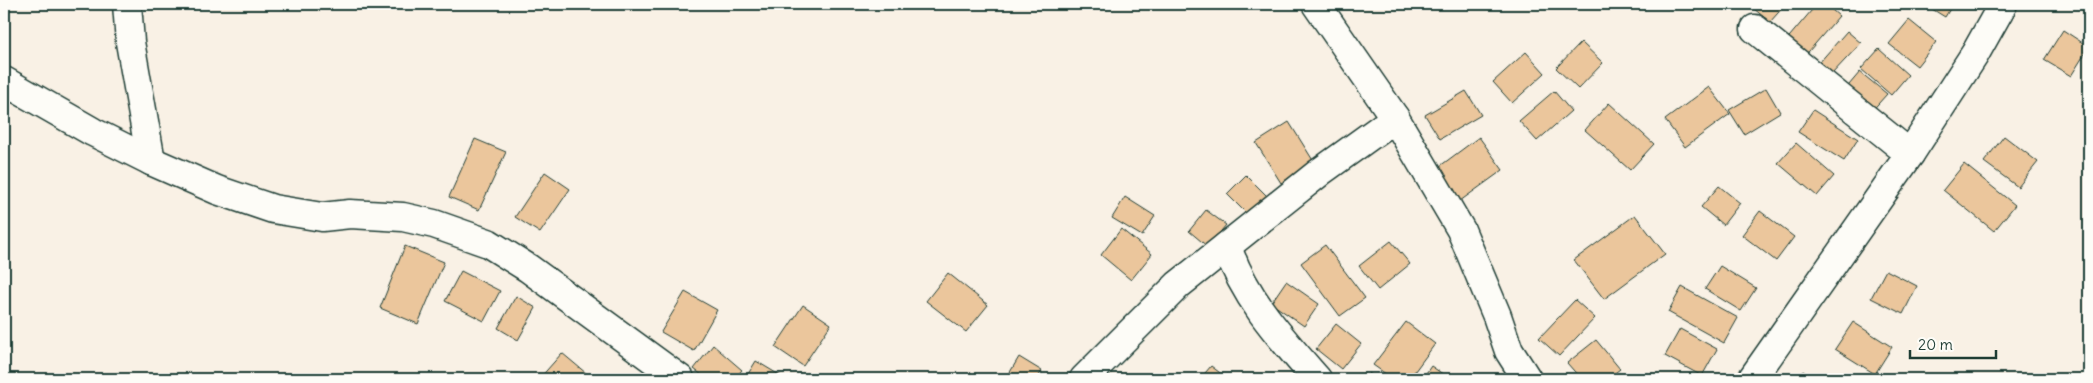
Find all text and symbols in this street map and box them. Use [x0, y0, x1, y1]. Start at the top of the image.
scale bar [1910, 328, 1997, 360]
text: 20 m [1918, 335, 1953, 354]

